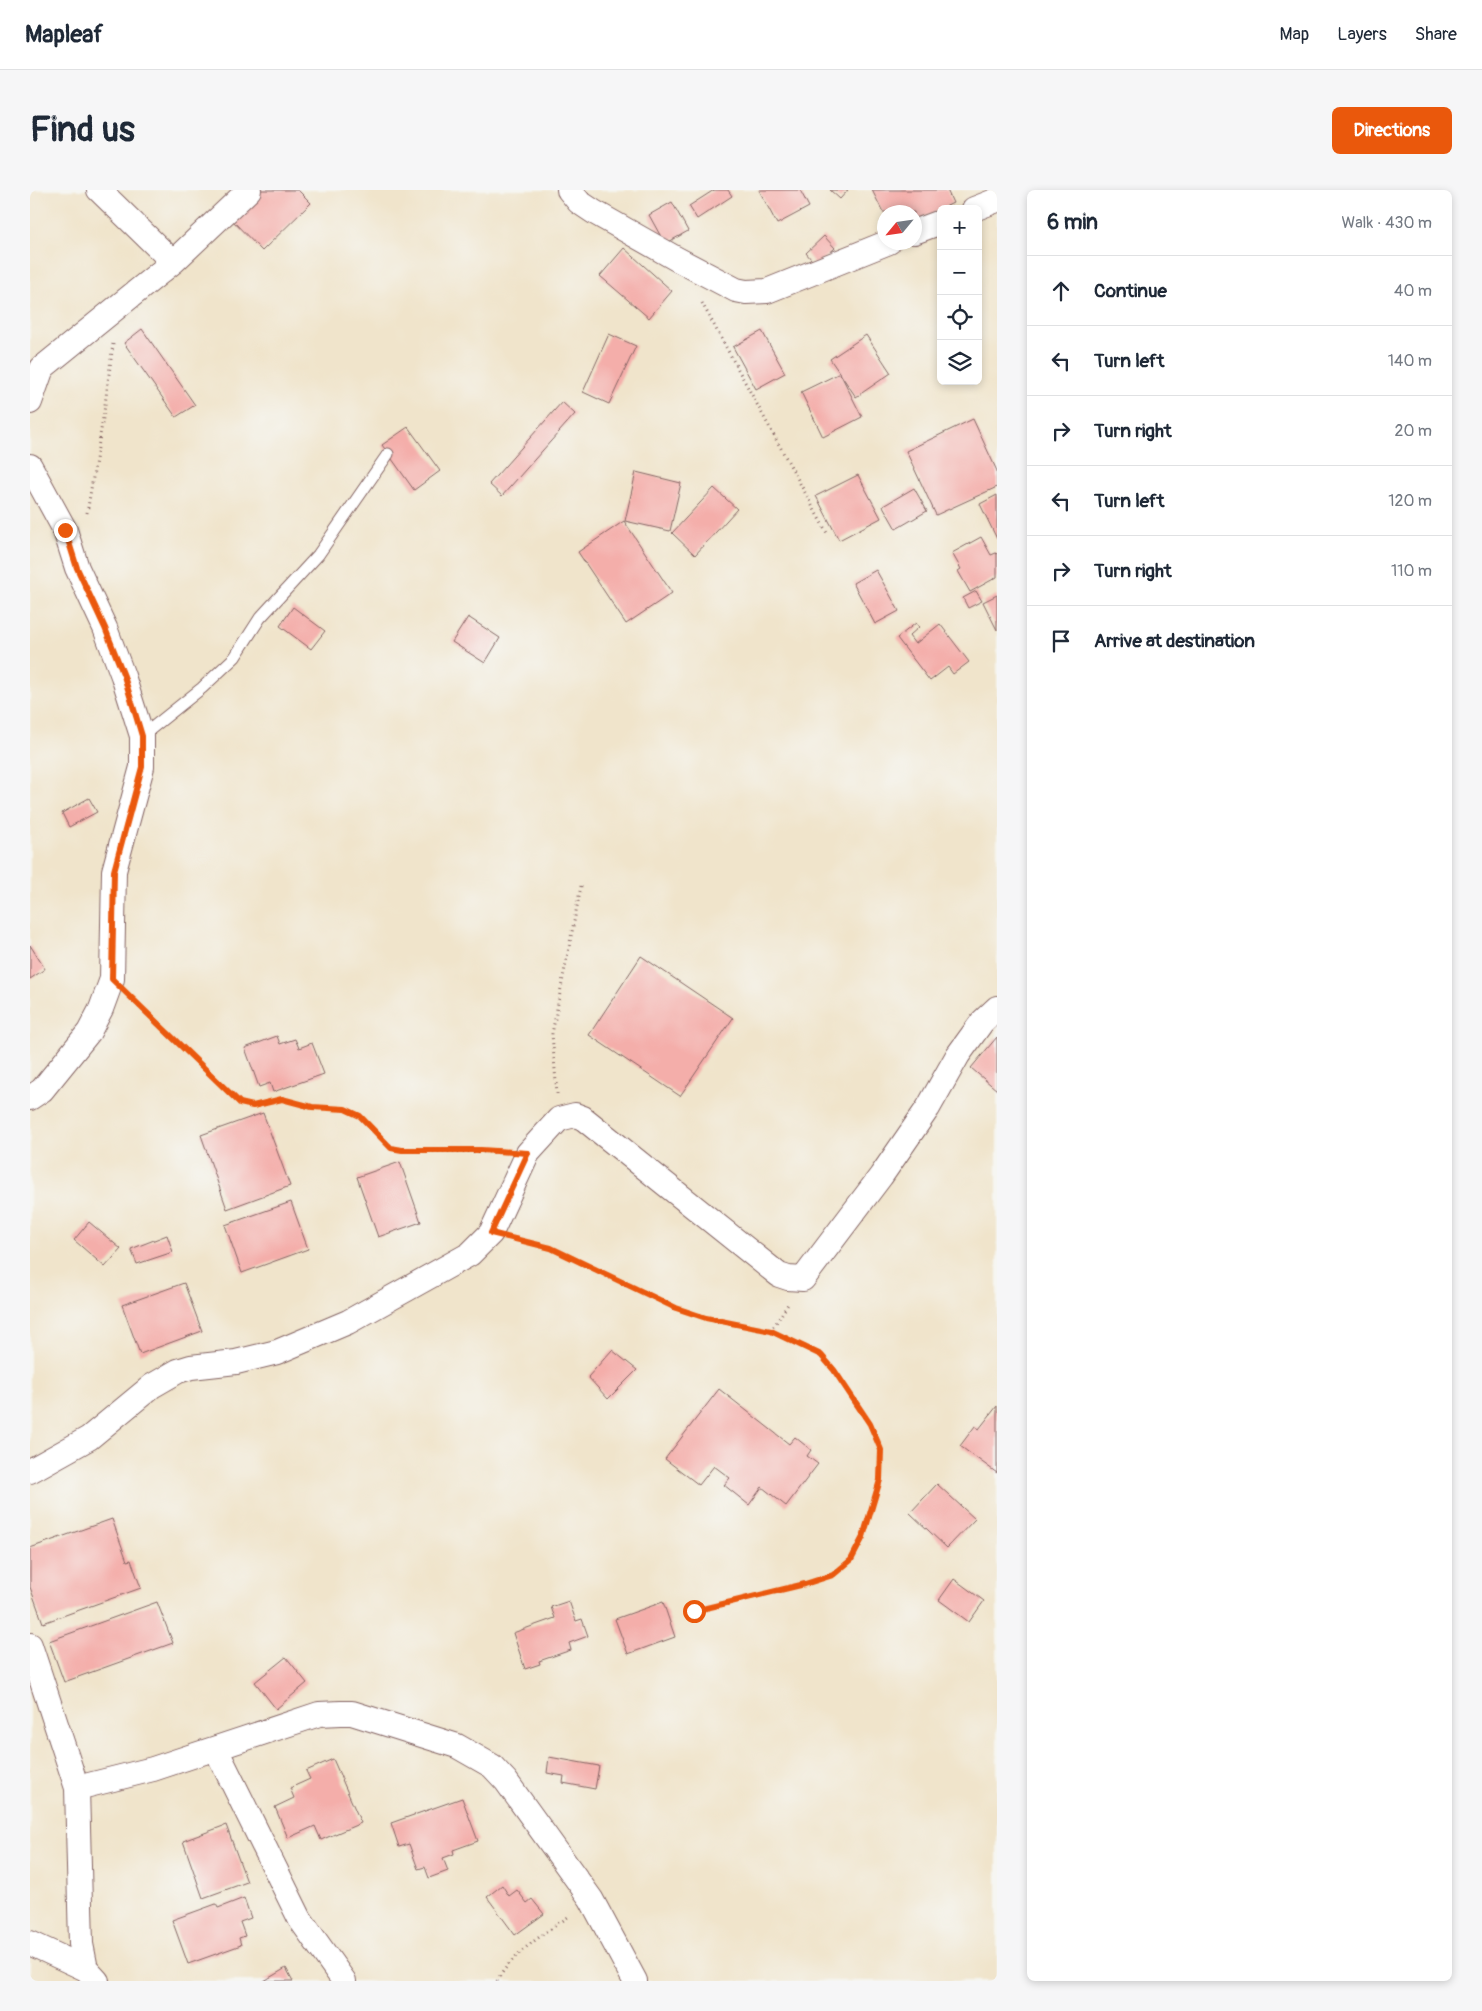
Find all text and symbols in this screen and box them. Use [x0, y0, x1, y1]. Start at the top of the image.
text: Mapleaf [25, 20, 103, 49]
text: Map [1280, 23, 1309, 46]
text: Layers [1337, 23, 1387, 46]
text: Share [1415, 23, 1457, 46]
button: Directions [1332, 107, 1452, 154]
text: Find us [30, 108, 135, 152]
north arrow [877, 205, 922, 250]
map controls [937, 205, 982, 385]
button: + [937, 205, 982, 250]
text: 6 min [1047, 209, 1098, 236]
text: Walk · 430 m [1341, 213, 1432, 233]
button: − [937, 250, 982, 295]
icon: ahead [1047, 277, 1075, 305]
text: Continue [1094, 279, 1167, 303]
text: 40 m [1394, 281, 1432, 301]
button: locate [937, 295, 982, 340]
button: layers [937, 340, 982, 385]
icon: left [1047, 347, 1075, 375]
text: Turn left [1094, 349, 1164, 373]
text: 140 m [1388, 351, 1432, 371]
icon: right [1047, 417, 1075, 445]
text: Turn right [1094, 419, 1172, 443]
text: 20 m [1394, 421, 1432, 441]
icon: left [1047, 487, 1075, 515]
text: Turn left [1094, 489, 1164, 513]
text: 120 m [1388, 491, 1432, 511]
route end [54, 519, 77, 542]
icon: right [1047, 557, 1075, 585]
text: Turn right [1094, 559, 1172, 583]
text: 110 m [1391, 561, 1432, 581]
icon: arrive [1047, 627, 1075, 655]
text: Arrive at destination [1094, 629, 1255, 653]
route start [683, 1600, 706, 1623]

